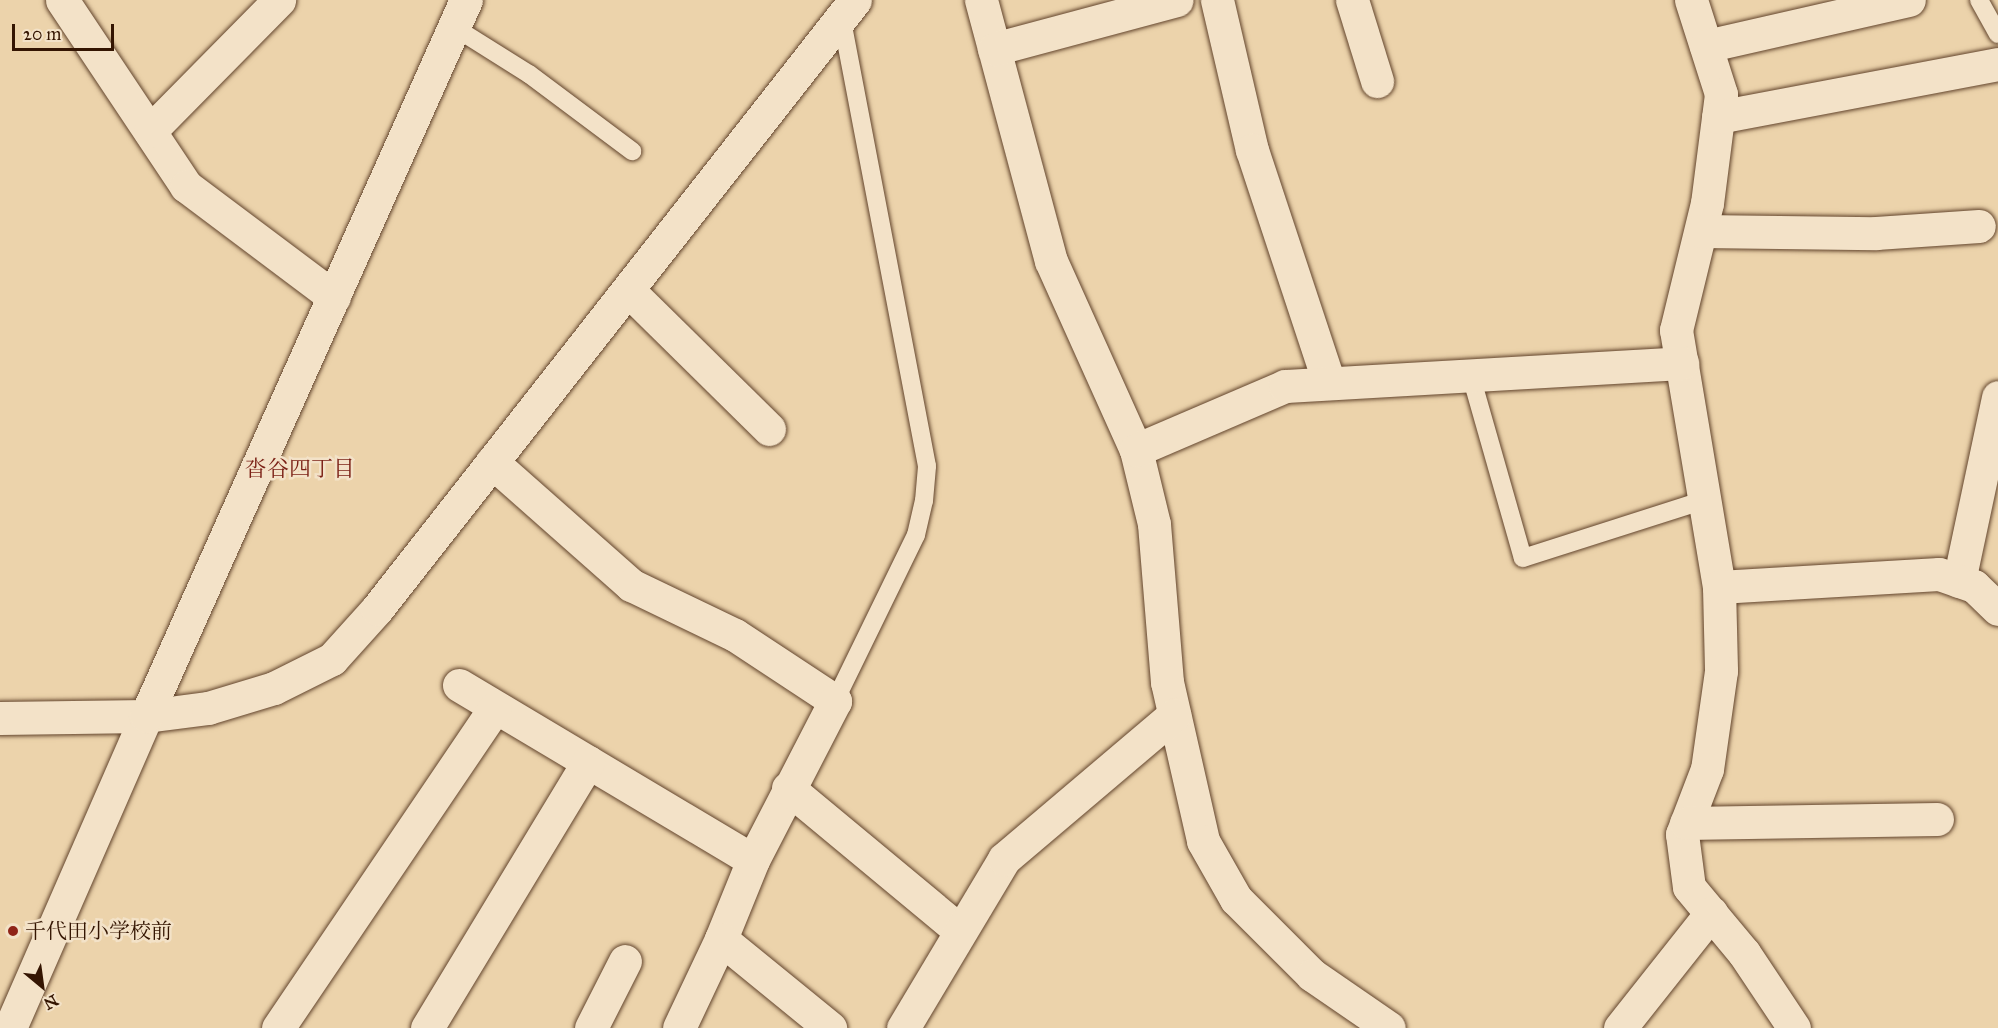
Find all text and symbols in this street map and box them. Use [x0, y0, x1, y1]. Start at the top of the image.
scale bar [15, 12, 117, 50]
text: 20 m [23, 23, 61, 45]
district label: 沓谷四丁目 [245, 456, 355, 482]
place label: 千代田小学校前 [25, 918, 172, 944]
marker: 千代田小学校前 [6, 924, 20, 938]
north arrow [12, 956, 72, 1016]
text: N [40, 991, 62, 1014]

